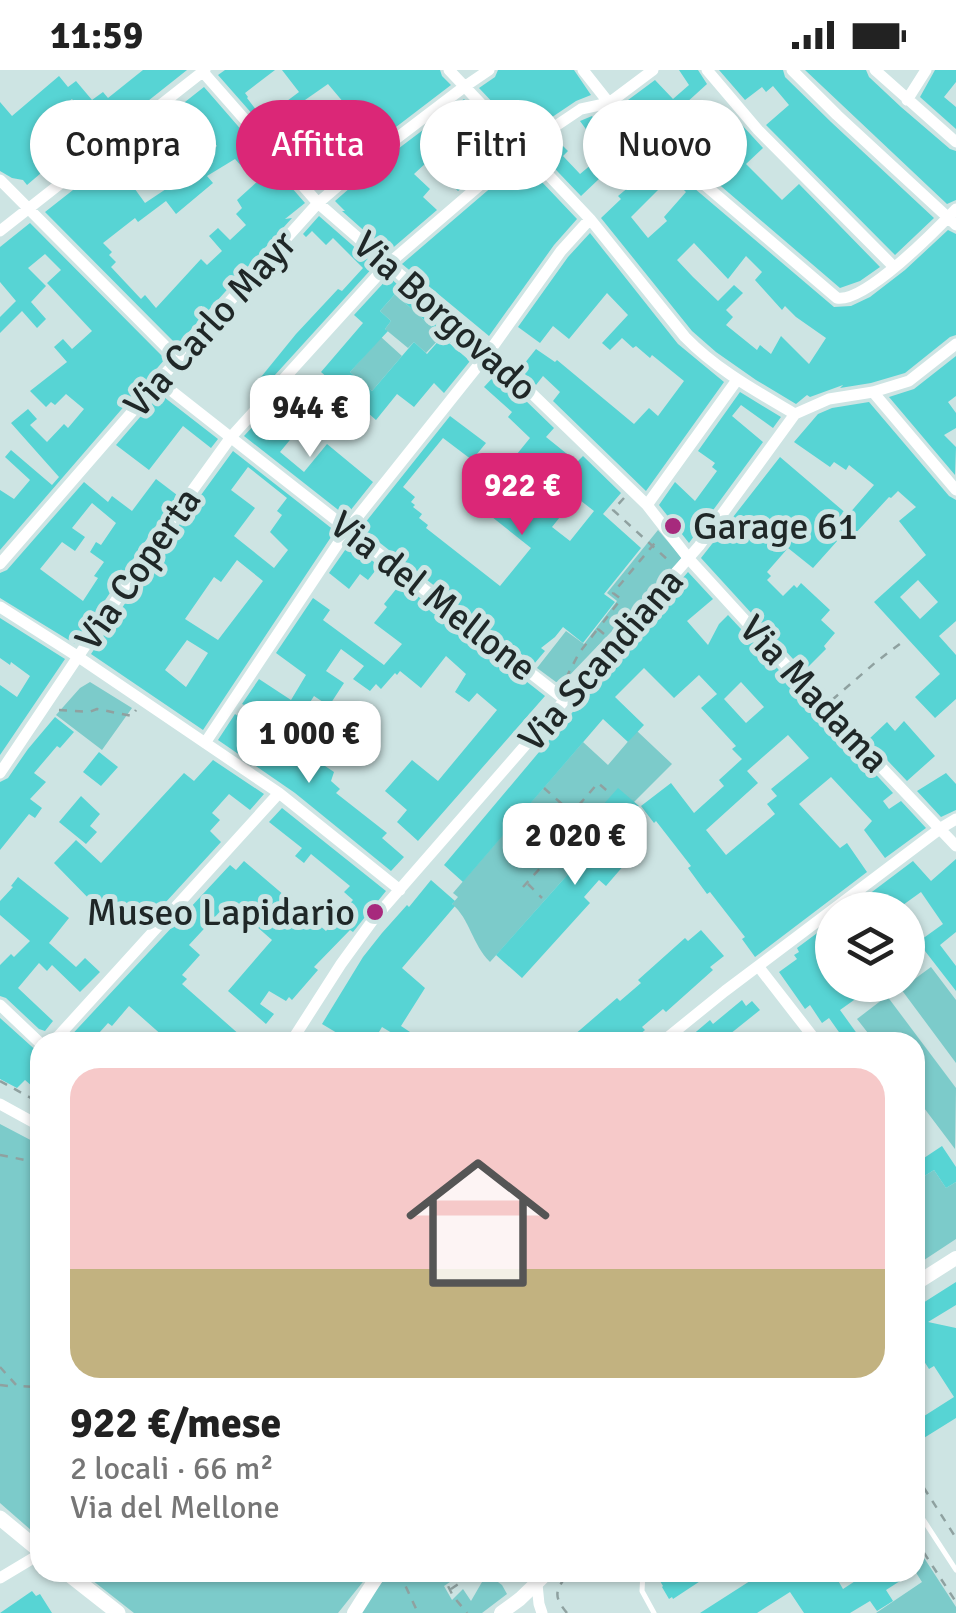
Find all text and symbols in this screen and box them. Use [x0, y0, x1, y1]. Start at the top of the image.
text: 11:59 [50, 12, 143, 59]
chip: Compra [30, 100, 216, 190]
chip: Affitta [236, 100, 400, 190]
chip: Filtri [420, 100, 563, 190]
chip: Nuovo [583, 100, 747, 190]
street label: Via Carlo Mayr [114, 221, 306, 427]
street label: Via Borgovado [343, 221, 547, 411]
pin: 944 € [240, 375, 380, 460]
text: 944 € [272, 388, 348, 427]
pin: 922 € [452, 453, 592, 538]
text: 922 € [484, 466, 560, 505]
street label: Via Coperta [65, 478, 211, 660]
street label: Via del Mellone [320, 501, 546, 691]
place label: Garage 61 [693, 503, 858, 550]
marker: Garage 61 [662, 515, 684, 537]
street label: Via Scandiana [508, 558, 694, 762]
street label: Via Madama [729, 605, 899, 783]
pin: 1 000 € [217, 701, 401, 786]
text: 1 000 € [259, 714, 359, 753]
pin: 2 020 € [483, 803, 667, 888]
text: 2 020 € [525, 816, 625, 855]
place label: Museo Lapidario [87, 889, 355, 936]
map controls [815, 892, 925, 1002]
button: layers [815, 892, 925, 1002]
marker: Museo Lapidario [364, 901, 386, 923]
icon: home [388, 1133, 568, 1313]
text: 922 €/mese [70, 1398, 281, 1449]
text: 2 locali · 66 m² [70, 1449, 274, 1488]
text: Via del Mellone [70, 1488, 280, 1527]

